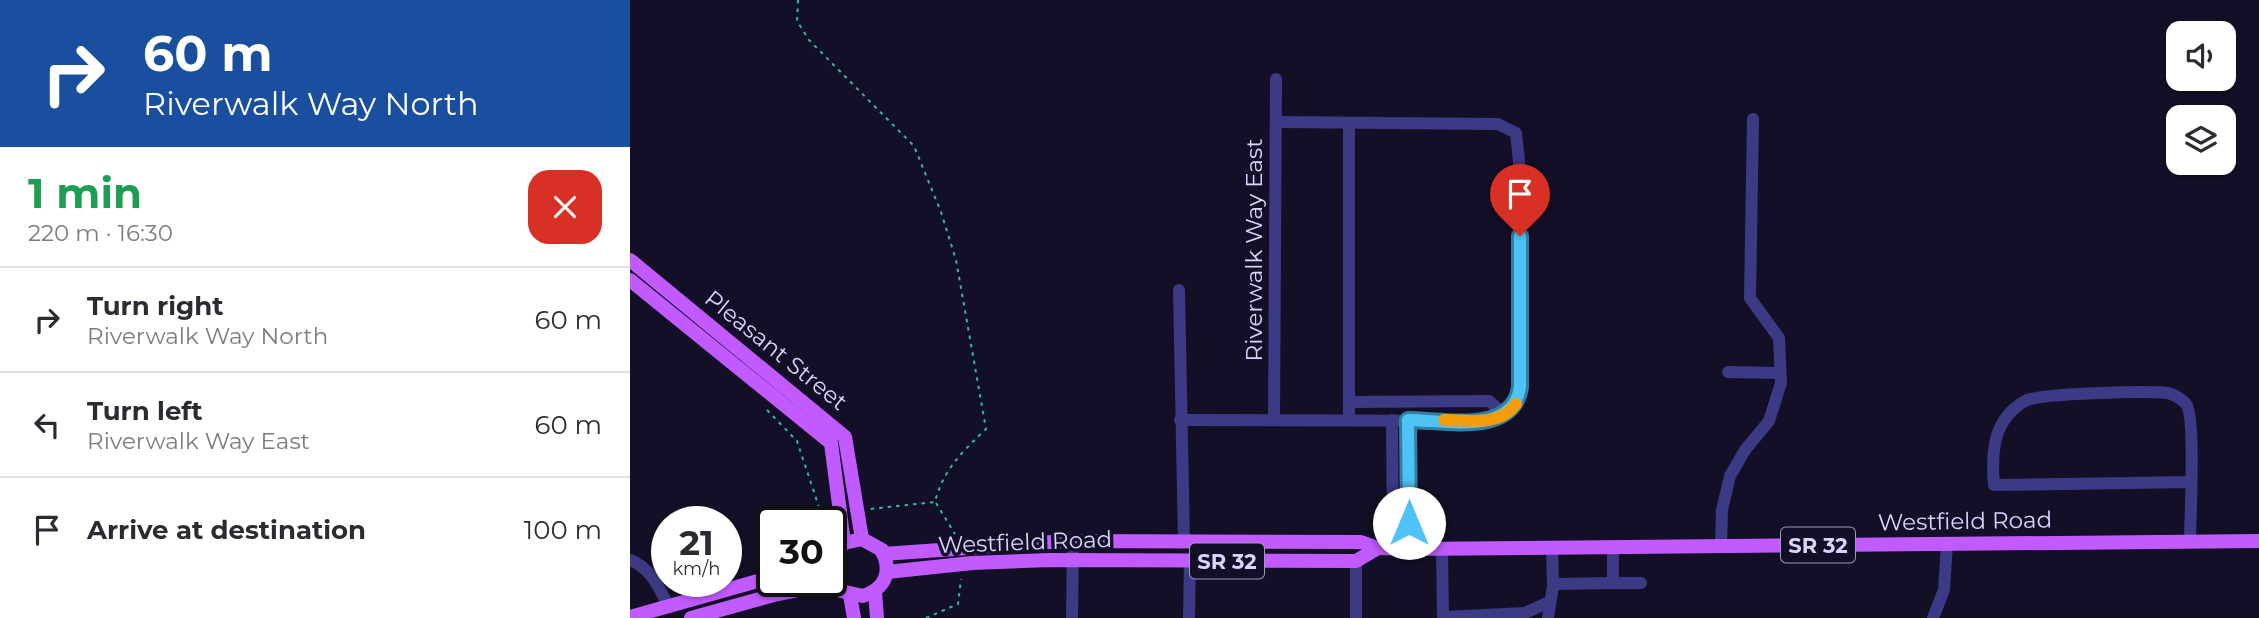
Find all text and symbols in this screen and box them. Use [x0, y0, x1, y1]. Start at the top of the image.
map controls [2166, 21, 2236, 175]
button: sound [2166, 21, 2236, 91]
text: 60 m [143, 24, 273, 83]
icon: right [28, 28, 119, 119]
text: Riverwalk Way North [143, 84, 479, 123]
button: layers [2166, 105, 2236, 175]
street label: Riverwalk Way East [1240, 139, 1268, 361]
pin [1490, 164, 1550, 236]
text: 1 min [28, 167, 142, 219]
button: close [528, 170, 602, 244]
icon: arrive [1501, 175, 1539, 213]
text: 220 m · 16:30 [28, 219, 173, 247]
street label: Pleasant Street [699, 284, 853, 416]
text: Turn right [87, 290, 223, 322]
icon: right [28, 301, 66, 339]
text: 60 m [535, 304, 602, 336]
text: Riverwalk Way North [87, 322, 328, 350]
text: Turn left [87, 395, 203, 427]
icon: left [28, 406, 66, 444]
text: 60 m [535, 409, 602, 441]
text: Riverwalk Way East [87, 427, 310, 455]
position arrow [1372, 486, 1446, 560]
street label: Westfield Road [1878, 505, 2052, 537]
speed limit sign: 30 [756, 506, 847, 597]
icon: arrive [28, 511, 66, 549]
text: Arrive at destination [87, 514, 366, 546]
text: 100 m [524, 514, 602, 546]
text: 21 [679, 521, 714, 564]
street label: Westfield Road [937, 525, 1113, 559]
road number: SR 32 [1781, 528, 1855, 562]
road number: SR 32 [1190, 544, 1264, 578]
text: km/h [672, 558, 721, 580]

